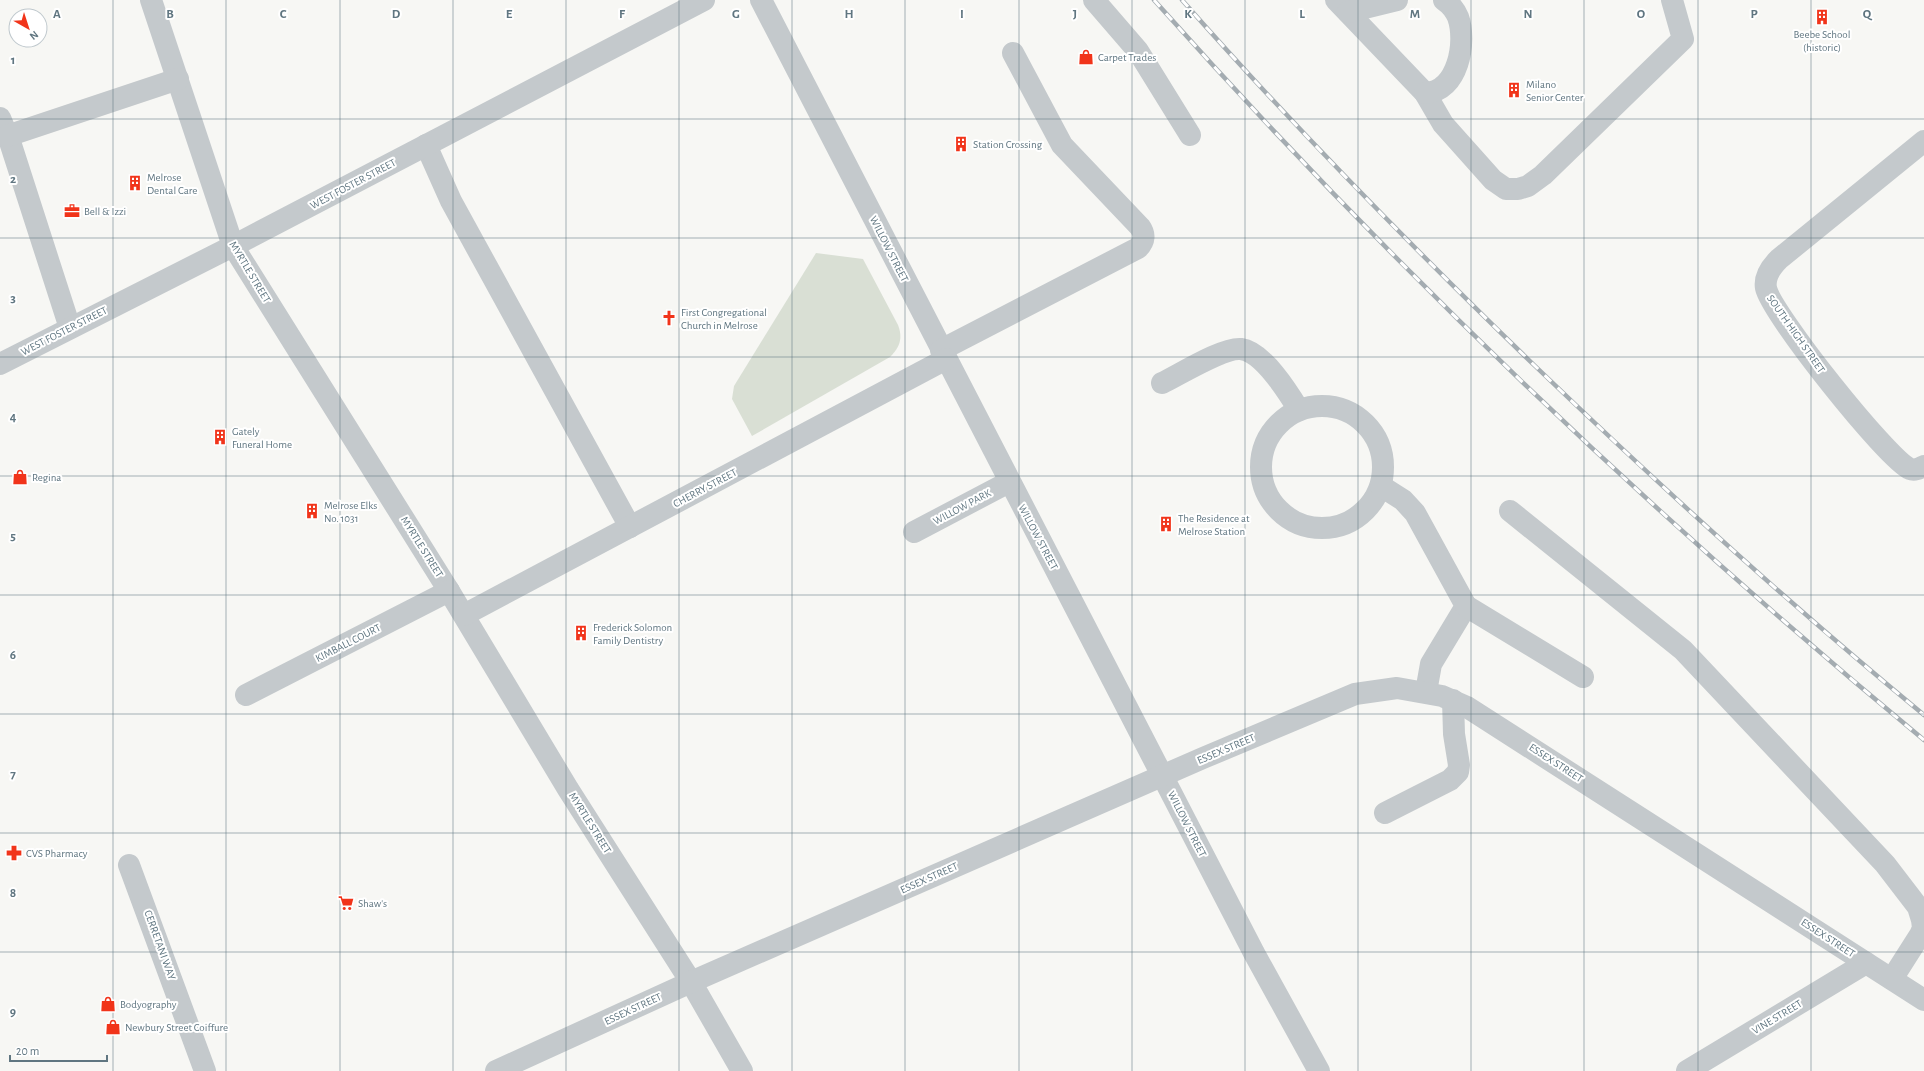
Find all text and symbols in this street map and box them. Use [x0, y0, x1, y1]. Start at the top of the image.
north arrow [8, 8, 48, 48]
text: A [53, 8, 61, 21]
text: B [166, 8, 174, 21]
text: C [280, 8, 287, 21]
text: D [392, 8, 401, 21]
text: E [506, 8, 513, 21]
text: F [619, 8, 626, 21]
text: G [732, 8, 740, 21]
text: H [844, 8, 854, 21]
text: I [960, 8, 964, 21]
text: J [1073, 8, 1077, 21]
text: K [1184, 8, 1192, 21]
text: L [1299, 8, 1305, 21]
text: M [1410, 8, 1420, 21]
text: N [1523, 8, 1533, 21]
text: O [1637, 8, 1646, 21]
text: P [1750, 8, 1758, 21]
building icon: Beebe School (historic) [1813, 8, 1831, 26]
text: Q [1863, 8, 1873, 21]
text: N [28, 29, 40, 42]
place label: Beebe School (historic) [1794, 29, 1850, 53]
shop icon: Carpet Trades [1077, 48, 1095, 66]
place label: Carpet Trades [1098, 52, 1156, 63]
text: 1 [11, 54, 15, 67]
place label: Milano Senior Center [1526, 79, 1584, 103]
building icon: Milano Senior Center [1505, 81, 1523, 99]
building icon: Station Crossing [952, 135, 970, 153]
place label: Station Crossing [973, 139, 1043, 150]
street label: WEST FOSTER STREET [308, 157, 398, 211]
place label: Melrose Dental Care [147, 172, 197, 196]
text: 2 [10, 173, 16, 186]
building icon: Melrose Dental Care [126, 174, 144, 192]
office icon: Bell & Izzi [63, 202, 81, 220]
place label: Bell & Izzi [84, 206, 126, 217]
street label: WILLOW STREET [868, 214, 911, 284]
street label: MYRTLE STREET [227, 239, 273, 305]
text: 3 [10, 292, 16, 305]
street label: SOUTH HIGH STREET [1765, 293, 1827, 376]
street label: WEST FOSTER STREET [19, 304, 109, 358]
place label: First Congregational Church in Melrose [681, 307, 767, 331]
church icon: First Congregational Church in Melrose [660, 309, 678, 327]
text: 4 [10, 411, 17, 424]
place label: Gately Funeral Home [232, 426, 292, 450]
building icon: Gately Funeral Home [211, 428, 229, 446]
street label: CHERRY STREET [671, 466, 739, 509]
shop icon: Regina [11, 468, 29, 486]
place label: Regina [32, 472, 61, 483]
street label: WILLOW PARK [931, 487, 994, 527]
place label: Melrose Elks No. 1031 [324, 500, 377, 524]
building icon: Melrose Elks No. 1031 [303, 502, 321, 520]
street label: WILLOW STREET [1016, 502, 1060, 572]
place label: The Residence at Melrose Station [1178, 513, 1250, 537]
street label: MYRTLE STREET [399, 514, 445, 580]
building icon: The Residence at Melrose Station [1157, 515, 1175, 533]
text: 5 [10, 530, 16, 543]
street label: KIMBALL COURT [314, 622, 383, 664]
place label: Frederick Solomon Family Dentistry [593, 622, 672, 646]
building icon: Frederick Solomon Family Dentistry [572, 624, 590, 642]
text: 6 [10, 649, 16, 662]
street label: ESSEX STREET [1195, 732, 1257, 766]
street label: ESSEX STREET [1527, 742, 1585, 785]
text: 7 [10, 768, 16, 781]
street label: WILLOW STREET [1166, 789, 1209, 859]
street label: MYRTLE STREET [567, 790, 613, 856]
pharmacy icon: CVS Pharmacy [5, 844, 23, 862]
place label: CVS Pharmacy [26, 848, 88, 859]
street label: ESSEX STREET [899, 860, 960, 896]
text: 8 [10, 887, 16, 900]
supermarket icon: Shaw's [337, 894, 355, 912]
place label: Shaw's [358, 898, 387, 909]
street label: CERRETANI WAY [142, 909, 178, 981]
street label: ESSEX STREET [1799, 917, 1857, 960]
street label: ESSEX STREET [603, 991, 664, 1027]
shop icon: Bodyography [99, 995, 117, 1013]
street label: VINE STREET [1750, 997, 1804, 1036]
place label: Bodyography [120, 999, 177, 1010]
text: 9 [10, 1006, 16, 1019]
shop icon: Newbury Street Coiffure [104, 1018, 122, 1036]
place label: Newbury Street Coiffure [125, 1022, 228, 1033]
scale bar [10, 1037, 107, 1063]
text: 20 m [16, 1045, 39, 1057]

